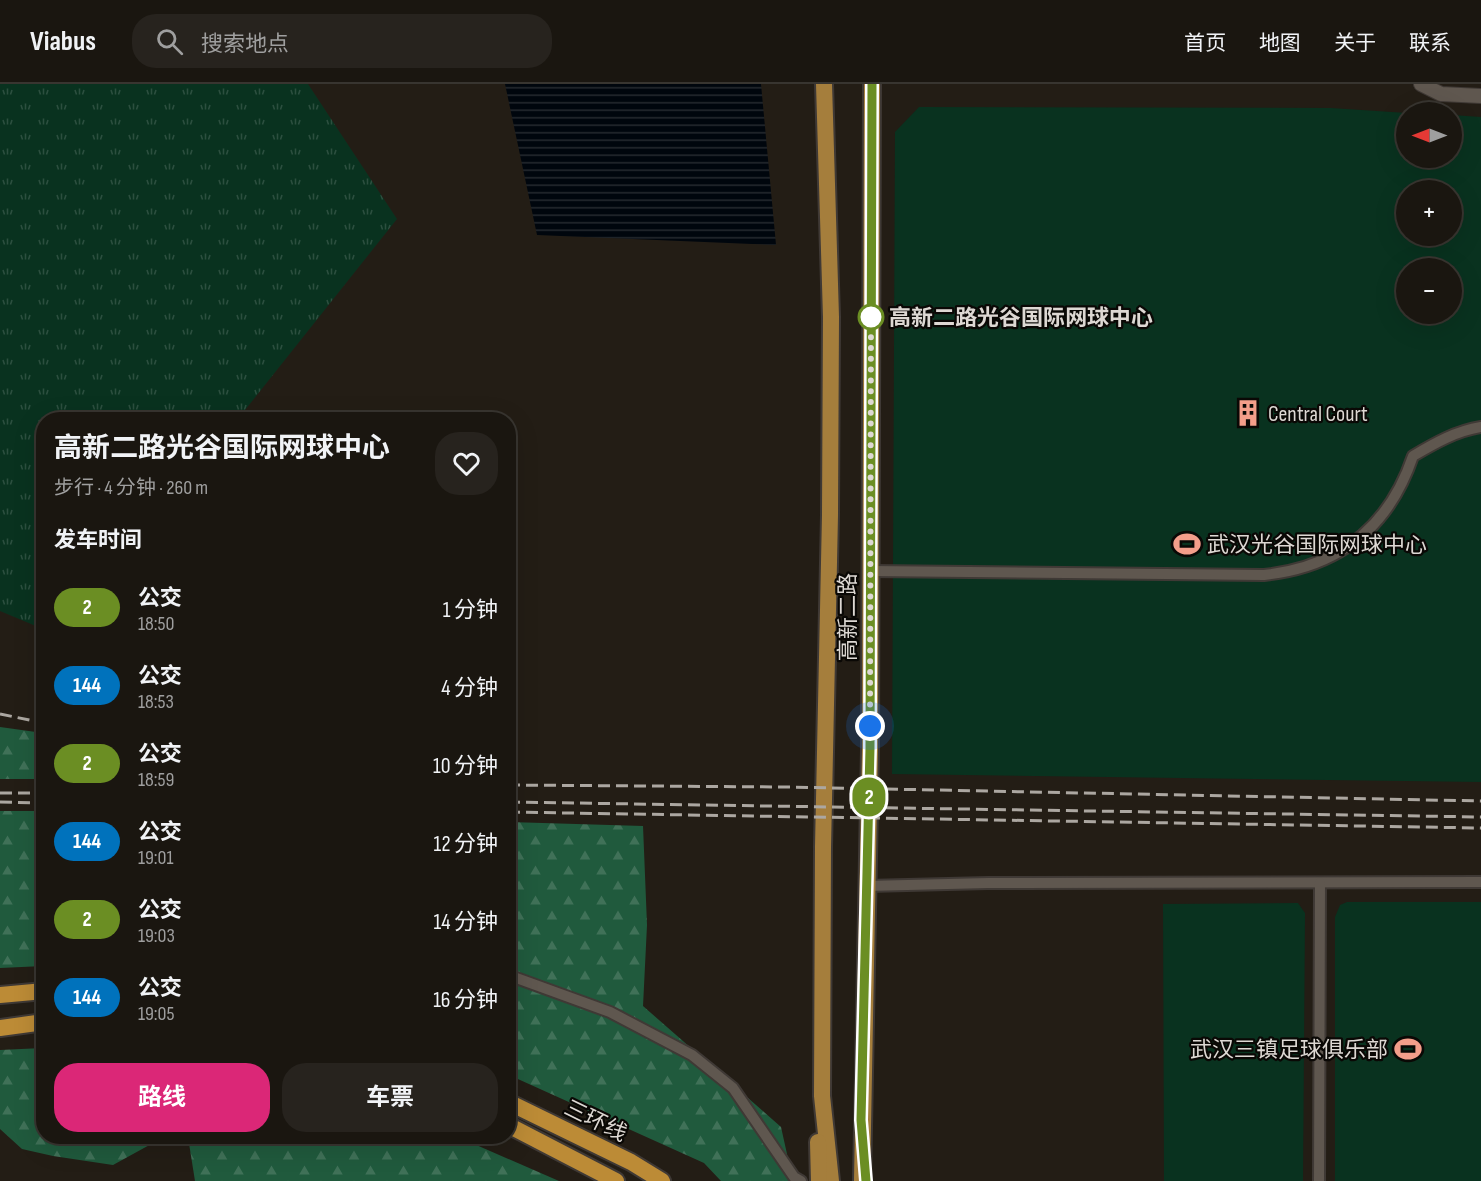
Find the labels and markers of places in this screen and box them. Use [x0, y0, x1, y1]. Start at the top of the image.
marker: 高新二路光谷国际网球中心 [858, 304, 884, 330]
place label: 高新二路光谷国际网球中心 [889, 305, 1153, 332]
building icon: Central Court [1233, 398, 1263, 428]
place label: Central Court [1268, 401, 1368, 428]
sports icon: 武汉光谷国际网球中心 [1172, 529, 1202, 559]
place label: 武汉光谷国际网球中心 [1207, 532, 1427, 559]
sports icon: 武汉三镇足球俱乐部 [1393, 1034, 1423, 1064]
place label: 武汉三镇足球俱乐部 [1190, 1037, 1388, 1064]

